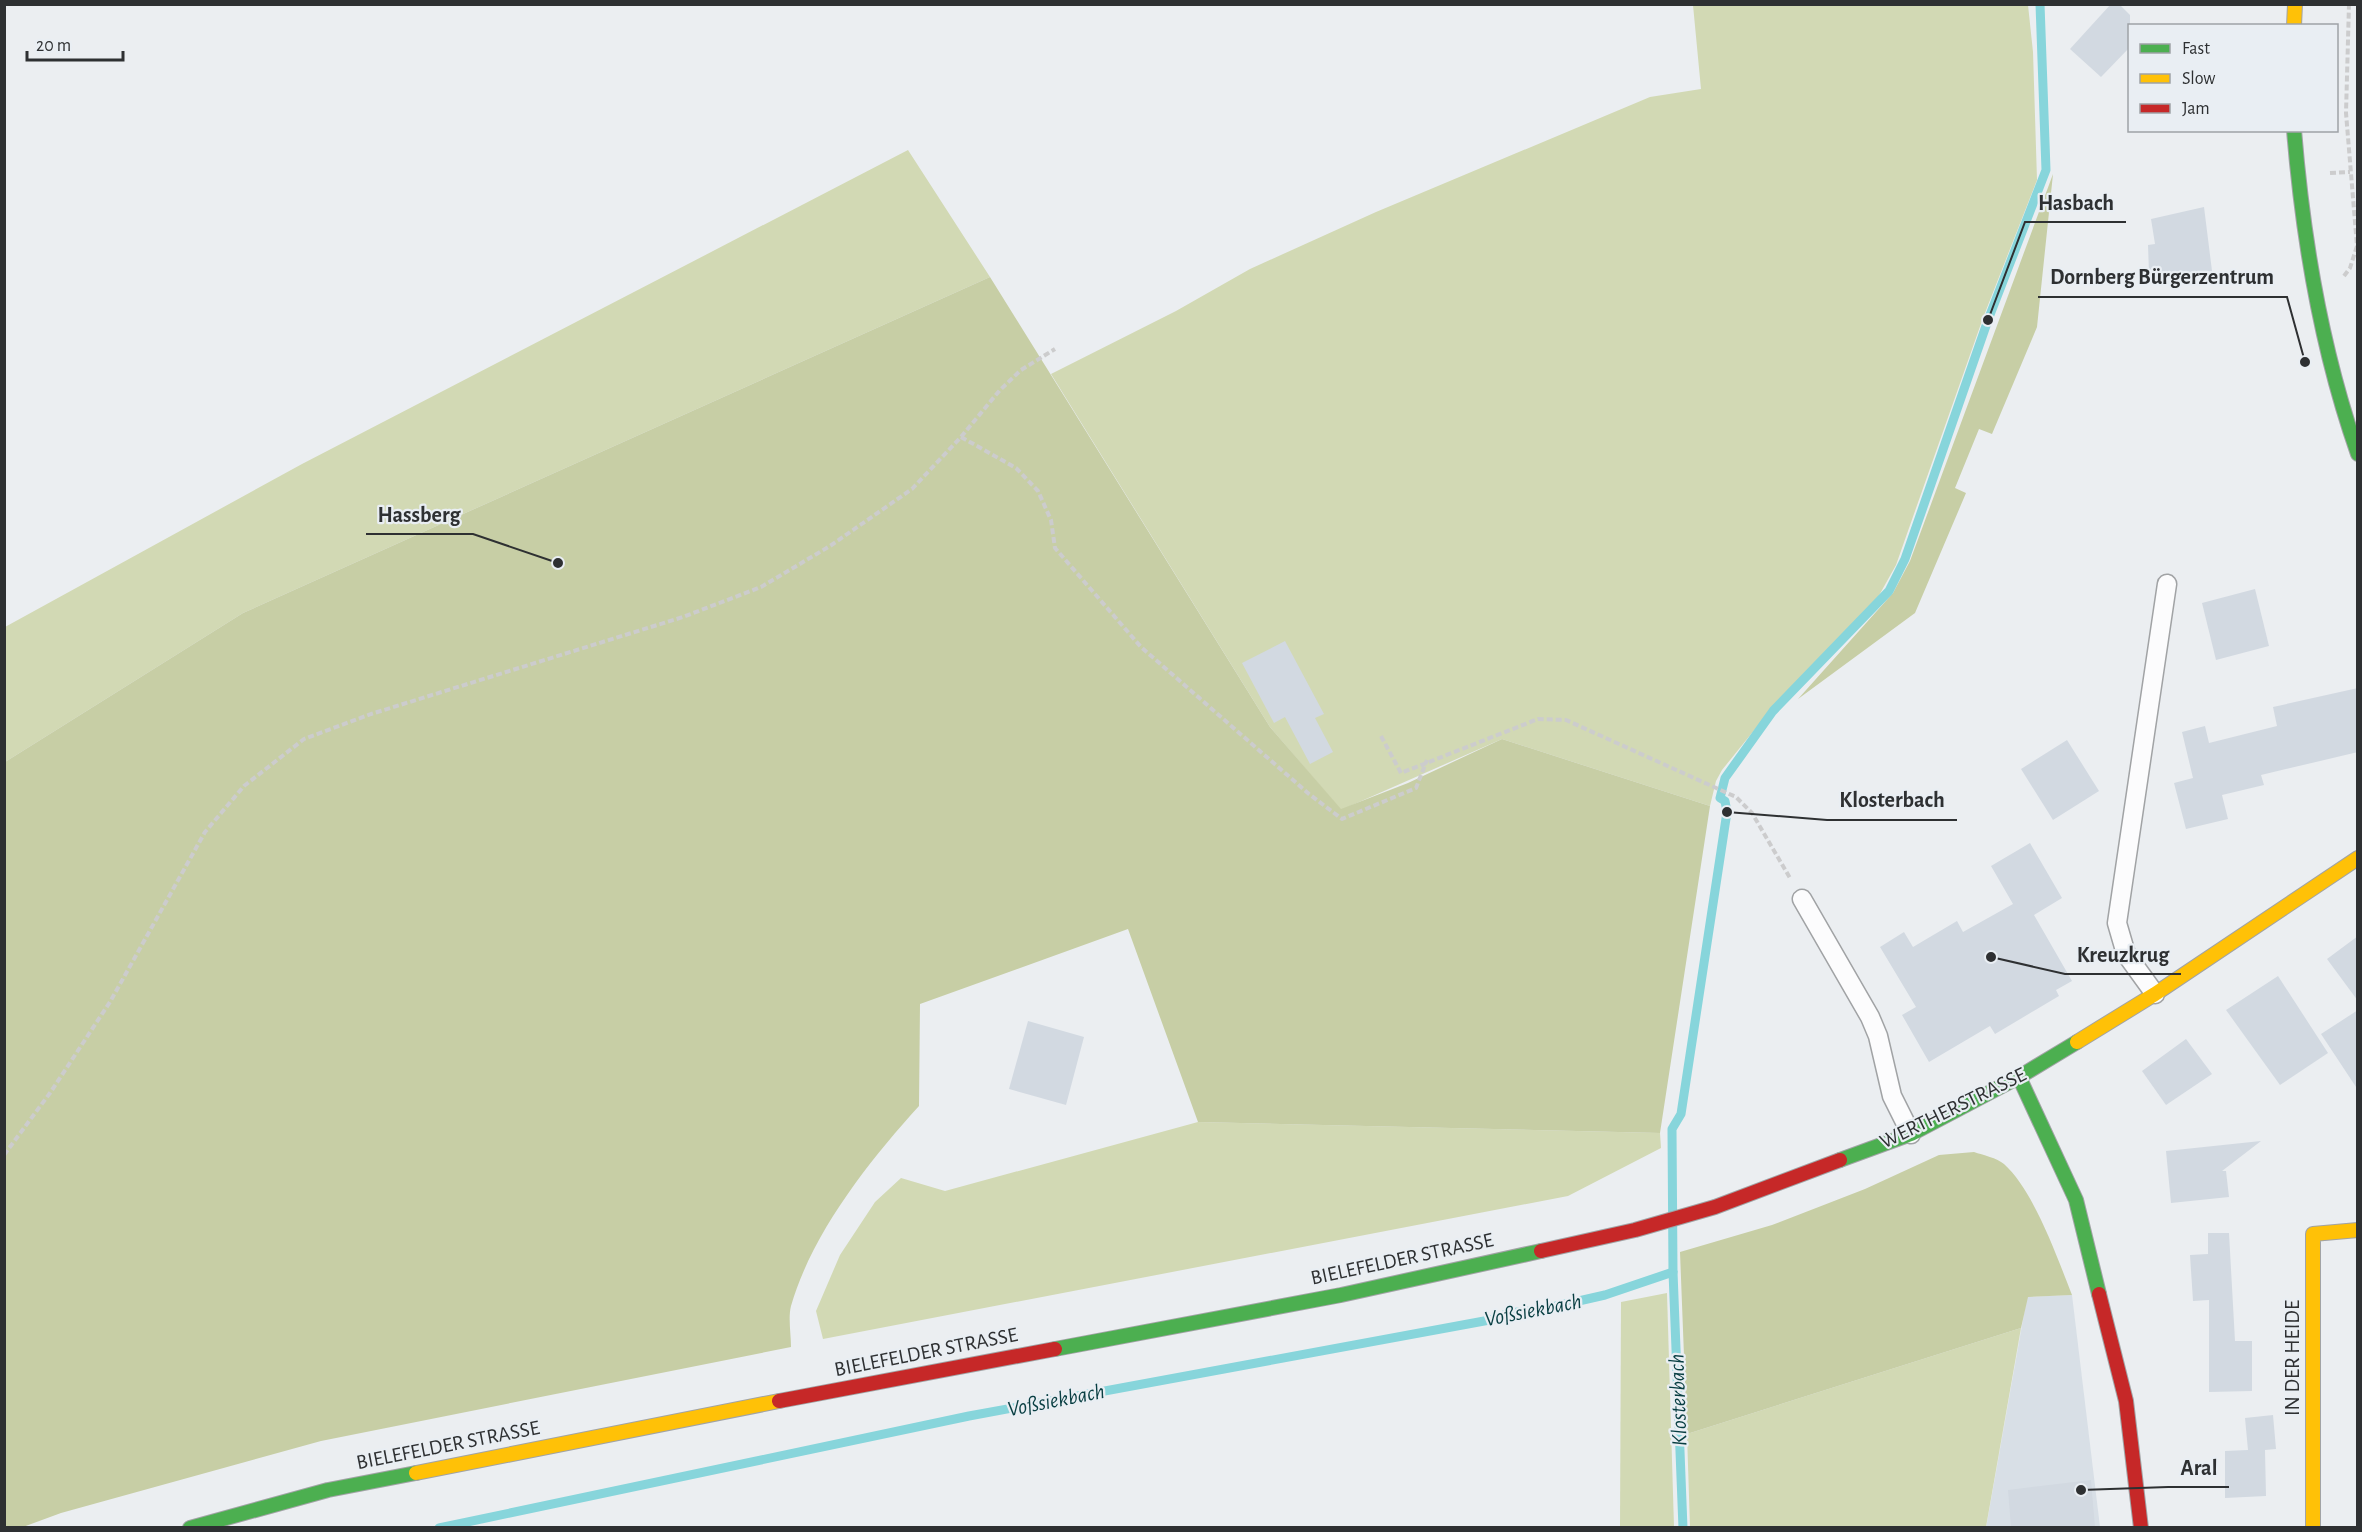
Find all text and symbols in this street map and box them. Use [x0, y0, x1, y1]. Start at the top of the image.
scale bar [27, 24, 123, 62]
legend [2128, 24, 2338, 132]
text: 20 m [36, 37, 71, 55]
text: Fast [2182, 40, 2210, 58]
text: Slow [2182, 70, 2215, 88]
text: Jam [2182, 100, 2210, 118]
callout: Hasbach [2025, 182, 2126, 222]
text: Hasbach [2038, 192, 2114, 214]
callout: Dornberg Bürgerzentrum [2038, 257, 2287, 297]
text: Dornberg Bürgerzentrum [2050, 266, 2274, 288]
callout: Hassberg [366, 494, 473, 534]
text: Hassberg [378, 504, 461, 526]
callout: Klosterbach [1827, 780, 1957, 820]
text: Klosterbach [1839, 789, 1945, 811]
callout: Kreuzkrug [2065, 934, 2181, 974]
text: Kreuzkrug [2077, 944, 2170, 966]
street label: WERTHERSTRASSE [1877, 1064, 2029, 1152]
street label: BIELEFELDER STRASSE [1309, 1229, 1495, 1289]
water label: Voßsiekbach [1483, 1290, 1583, 1330]
street label: IN DER HEIDE [2282, 1300, 2303, 1416]
street label: BIELEFELDER STRASSE [833, 1324, 1019, 1380]
water label: Klosterbach [1665, 1353, 1691, 1447]
water label: Voßsiekbach [1006, 1380, 1106, 1420]
street label: BIELEFELDER STRASSE [355, 1417, 541, 1473]
callout: Aral [2168, 1447, 2229, 1487]
text: Aral [2181, 1457, 2217, 1479]

